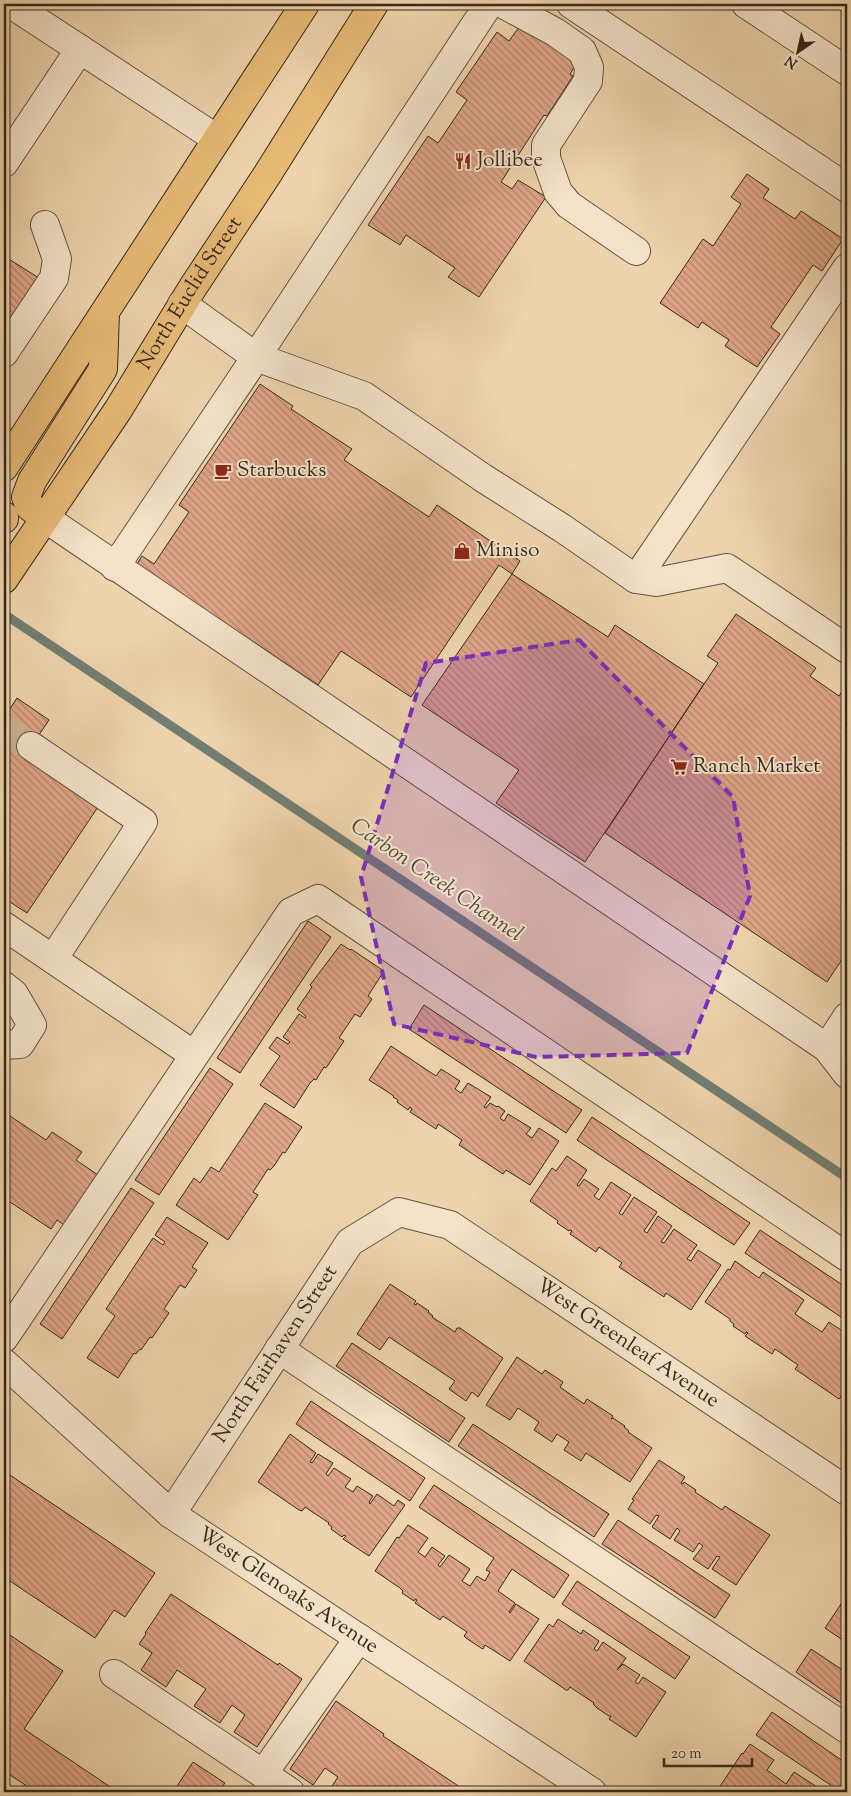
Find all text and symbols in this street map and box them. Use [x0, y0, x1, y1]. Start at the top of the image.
north arrow [774, 28, 824, 78]
text: N [782, 50, 802, 73]
place label: Jollibee [476, 146, 543, 176]
restaurant icon: Jollibee [453, 151, 473, 171]
street label: North Euclid Street [131, 211, 250, 376]
place label: Starbucks [237, 456, 326, 486]
cafe icon: Starbucks [213, 461, 233, 481]
place label: Miniso [476, 536, 539, 566]
shop icon: Miniso [452, 541, 472, 561]
place label: Ranch Market [693, 752, 821, 782]
supermarket icon: Ranch Market [669, 757, 689, 777]
water label: Carbon Creek Channel [343, 811, 529, 951]
street label: North Fairhaven Street [206, 1260, 346, 1449]
street label: West Greenleaf Avenue [529, 1271, 725, 1416]
street label: West Glenoaks Avenue [191, 1520, 384, 1662]
scale bar [664, 1736, 751, 1768]
text: 20 m [671, 1744, 702, 1765]

